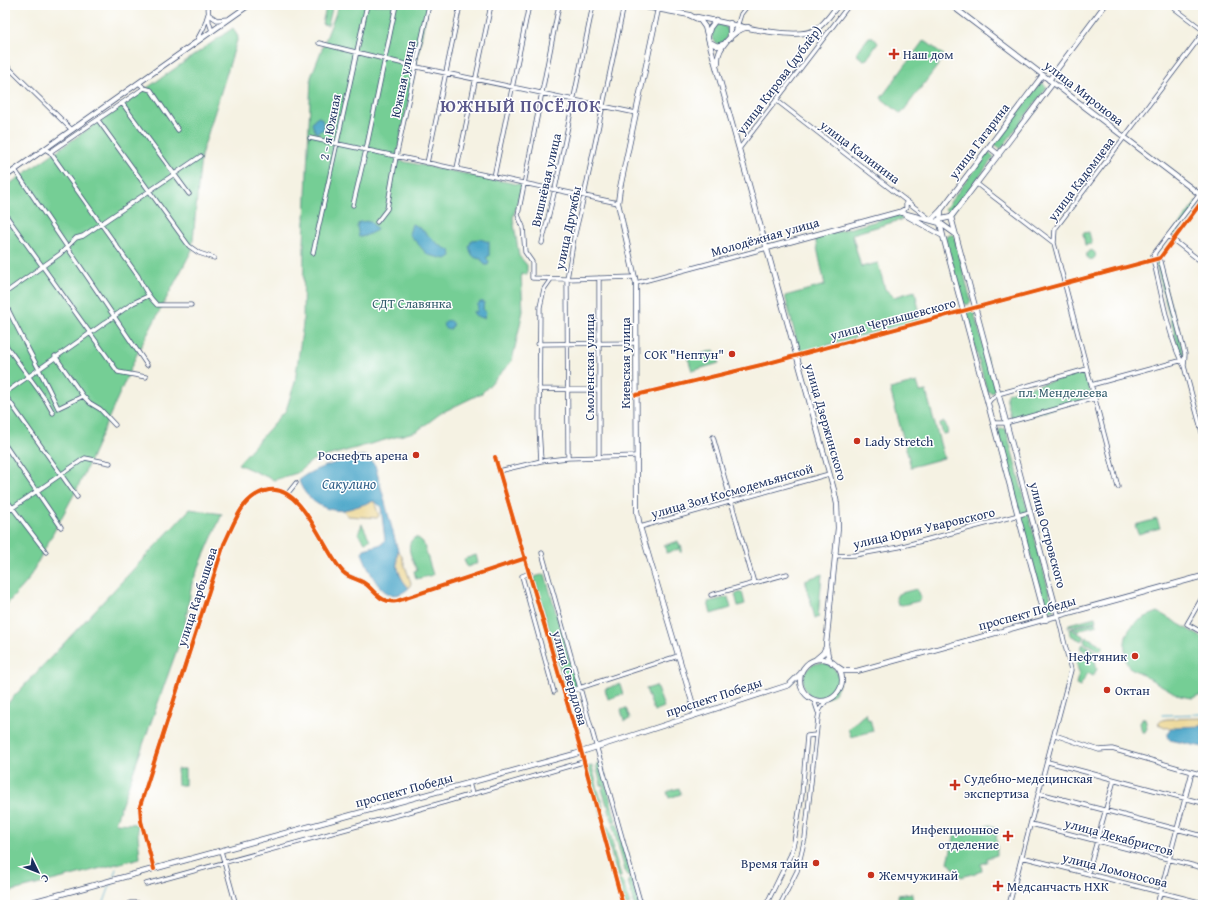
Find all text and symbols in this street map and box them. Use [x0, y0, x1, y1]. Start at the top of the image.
street label: улица Кирова (дублёр) [731, 22, 826, 139]
street label: Южная улица [386, 38, 421, 120]
place label: Наш дом [903, 45, 954, 64]
marker: Наш дом [888, 48, 900, 60]
street label: улица Миронова [1039, 55, 1128, 131]
street label: 2 - я Южная [314, 92, 346, 162]
district label: ЮЖНЫЙ ПОСЁЛОК [440, 93, 602, 118]
street label: улица Гагарина [944, 98, 1014, 184]
street label: улица Калинина [815, 115, 905, 189]
street label: Вишнёвая улица [526, 130, 566, 229]
street label: улица Кадомцева [1042, 132, 1120, 226]
street label: улица Дружбы [550, 184, 586, 273]
street label: Молодёжная улица [709, 212, 822, 262]
street label: улица Чернышевского [827, 293, 958, 345]
park label: СДТ Славянка [372, 294, 453, 313]
street label: Смоленская улица [580, 313, 599, 421]
street label: Киевская улица [616, 316, 635, 409]
place label: СОК "Нептун" [644, 345, 724, 364]
marker: СОК "Нептун" [727, 349, 737, 359]
street label: улица Дзержинского [800, 360, 852, 483]
park label: пл. Менделеева [1018, 383, 1109, 402]
place label: Lady Stretch [865, 432, 934, 451]
marker: Lady Stretch [852, 436, 862, 446]
place label: Роснефть арена [318, 446, 409, 465]
marker: Роснефть арена [411, 450, 421, 460]
street label: улица Зои Космодемьянской [648, 459, 816, 524]
water label: Сакулино [322, 474, 376, 494]
street label: улица Островского [1024, 479, 1071, 591]
street label: улица Юрия Уваровского [850, 502, 997, 554]
street label: улица Карбышева [172, 544, 222, 650]
street label: проспект Победы [976, 591, 1078, 635]
street label: улица Свердлова [547, 627, 593, 728]
place label: Нефтяник [1069, 647, 1127, 666]
marker: Нефтяник [1130, 651, 1140, 661]
street label: проспект Победы [663, 673, 765, 721]
place label: Октан [1115, 681, 1150, 700]
marker: Октан [1102, 685, 1112, 695]
street label: проспект Победы [353, 768, 455, 812]
place label: Судебно-медецинская экспертиза [964, 769, 1093, 803]
marker: Судебно-медецинская экспертиза [949, 779, 961, 791]
street label: улица Декабристов [1062, 813, 1175, 861]
place label: Инфекционное отделение [912, 820, 999, 854]
marker: Инфекционное отделение [1002, 830, 1014, 842]
street label: улица Ломоносова [1059, 847, 1170, 892]
north arrow [18, 852, 58, 892]
place label: Время тайн [741, 854, 808, 873]
marker: Время тайн [811, 858, 821, 868]
place label: Жемчужинай [878, 866, 958, 885]
marker: Жемчужинай [866, 870, 876, 880]
text: С [37, 871, 53, 887]
place label: Медсанчасть НХК [1007, 877, 1109, 896]
marker: Медсанчасть НХК [992, 880, 1004, 892]

